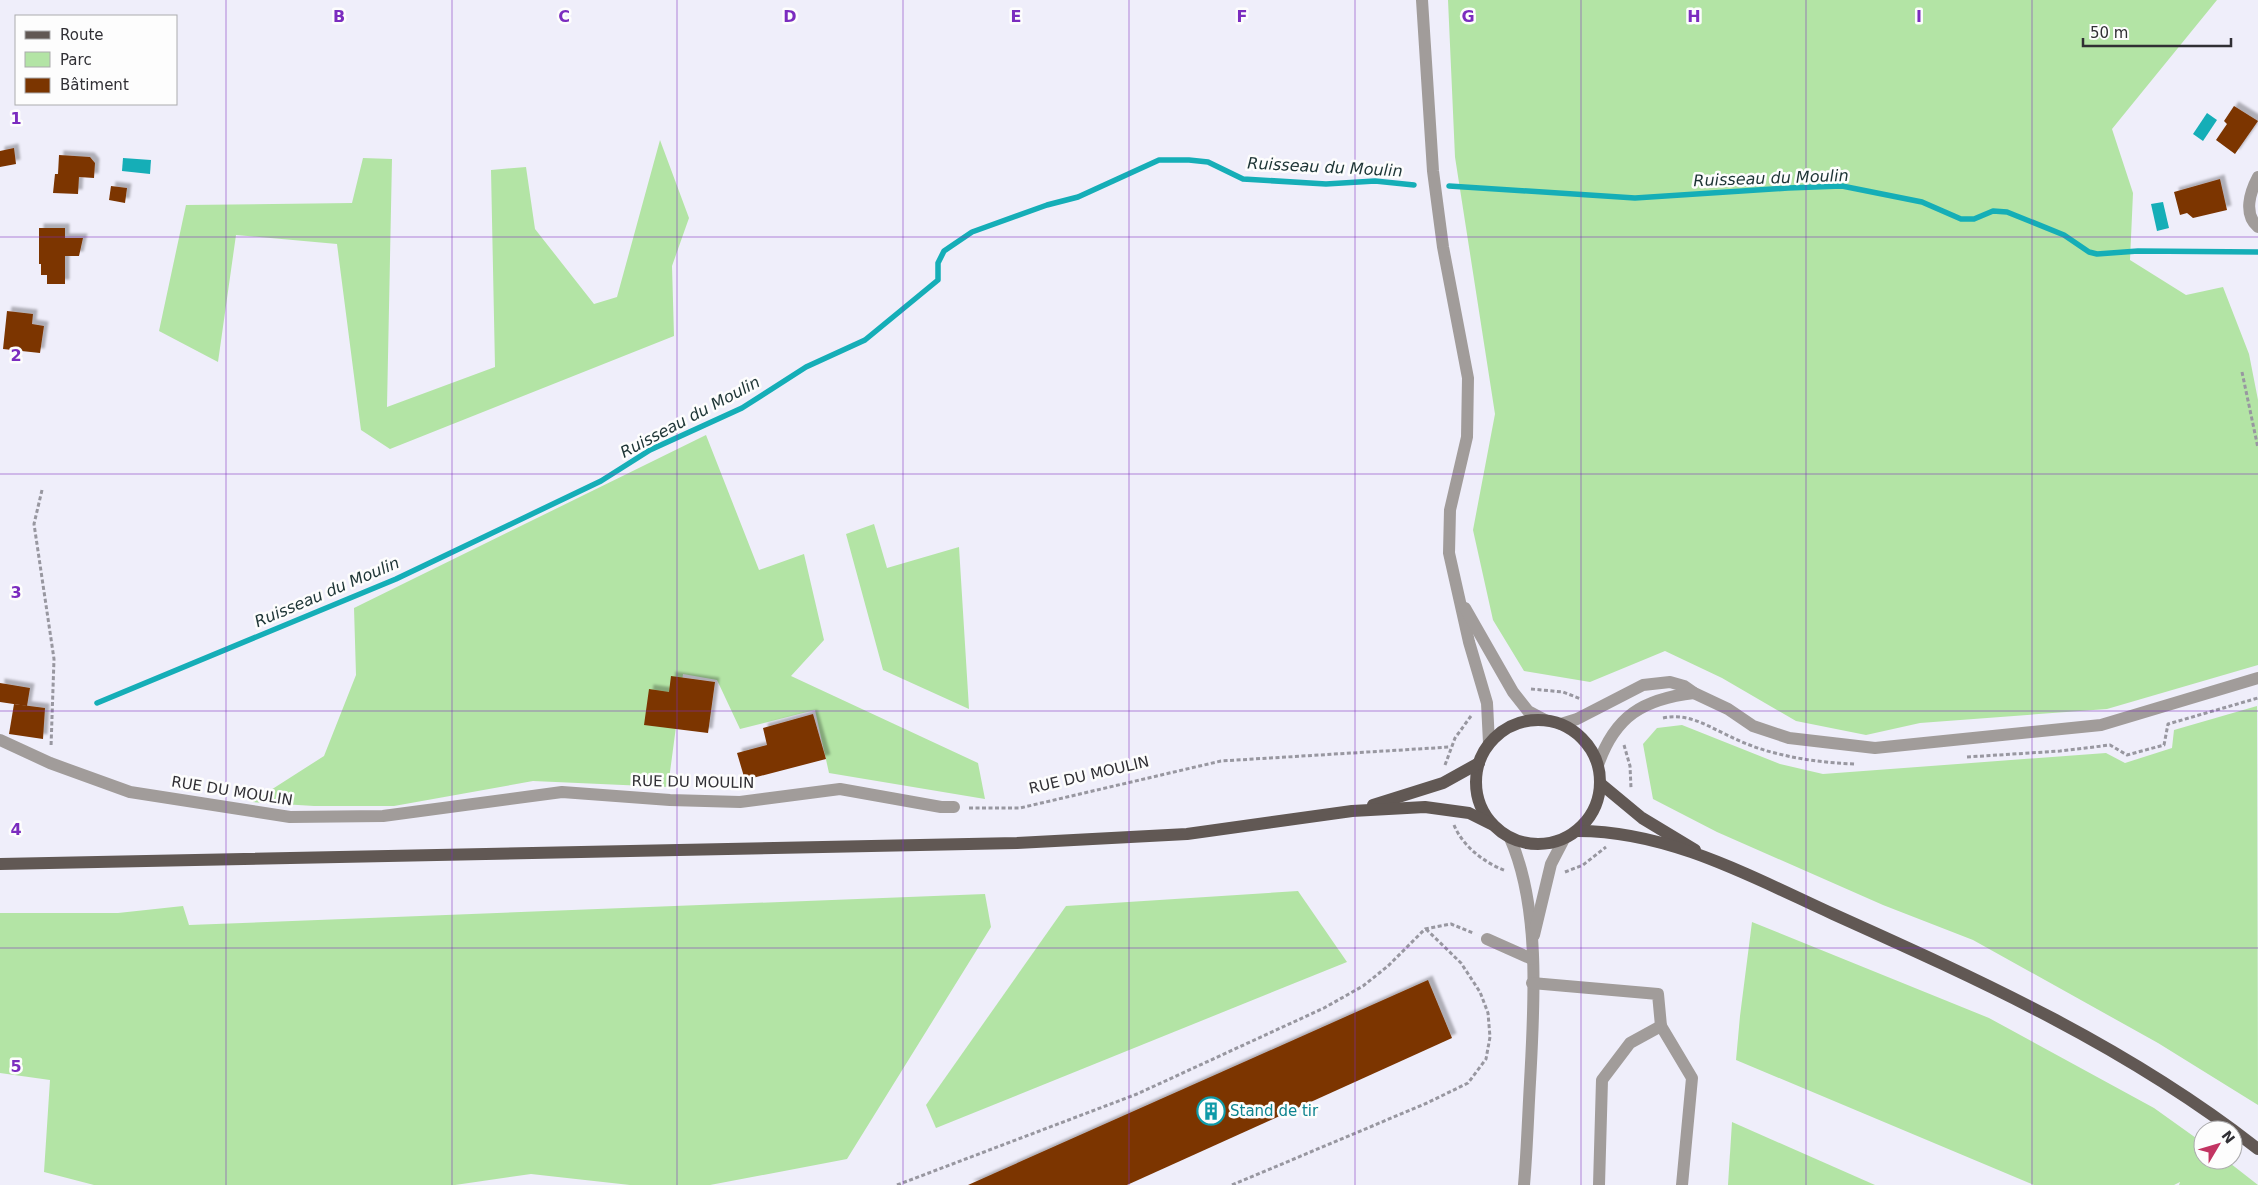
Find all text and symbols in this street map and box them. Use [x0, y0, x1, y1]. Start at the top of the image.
text: B [333, 7, 345, 26]
text: C [558, 7, 570, 26]
text: D [783, 7, 797, 26]
text: E [1011, 7, 1021, 26]
text: F [1237, 7, 1247, 26]
text: G [1461, 7, 1475, 26]
text: H [1687, 7, 1701, 26]
text: I [1916, 7, 1922, 26]
legend [15, 15, 178, 105]
scale bar [2083, 15, 2230, 47]
text: 50 m [2090, 24, 2128, 42]
text: Route [60, 26, 104, 44]
text: Parc [60, 51, 92, 69]
text: Bâtiment [60, 76, 129, 94]
text: 1 [10, 109, 22, 128]
water label: Ruisseau du Moulin [1247, 153, 1403, 181]
water label: Ruisseau du Moulin [1693, 166, 1849, 190]
text: 2 [10, 346, 22, 365]
water label: Ruisseau du Moulin [617, 372, 763, 462]
water label: Ruisseau du Moulin [252, 553, 402, 631]
text: 3 [10, 583, 22, 602]
street label: RUE DU MOULIN [1027, 752, 1151, 798]
street label: RUE DU MOULIN [632, 772, 754, 792]
street label: RUE DU MOULIN [170, 773, 294, 809]
text: 4 [10, 820, 22, 839]
text: 5 [10, 1057, 22, 1076]
building icon: Stand de tir [1196, 1096, 1226, 1126]
place label: Stand de tir [1230, 1102, 1319, 1120]
north arrow [2193, 1120, 2243, 1170]
text: N [2218, 1127, 2238, 1147]

